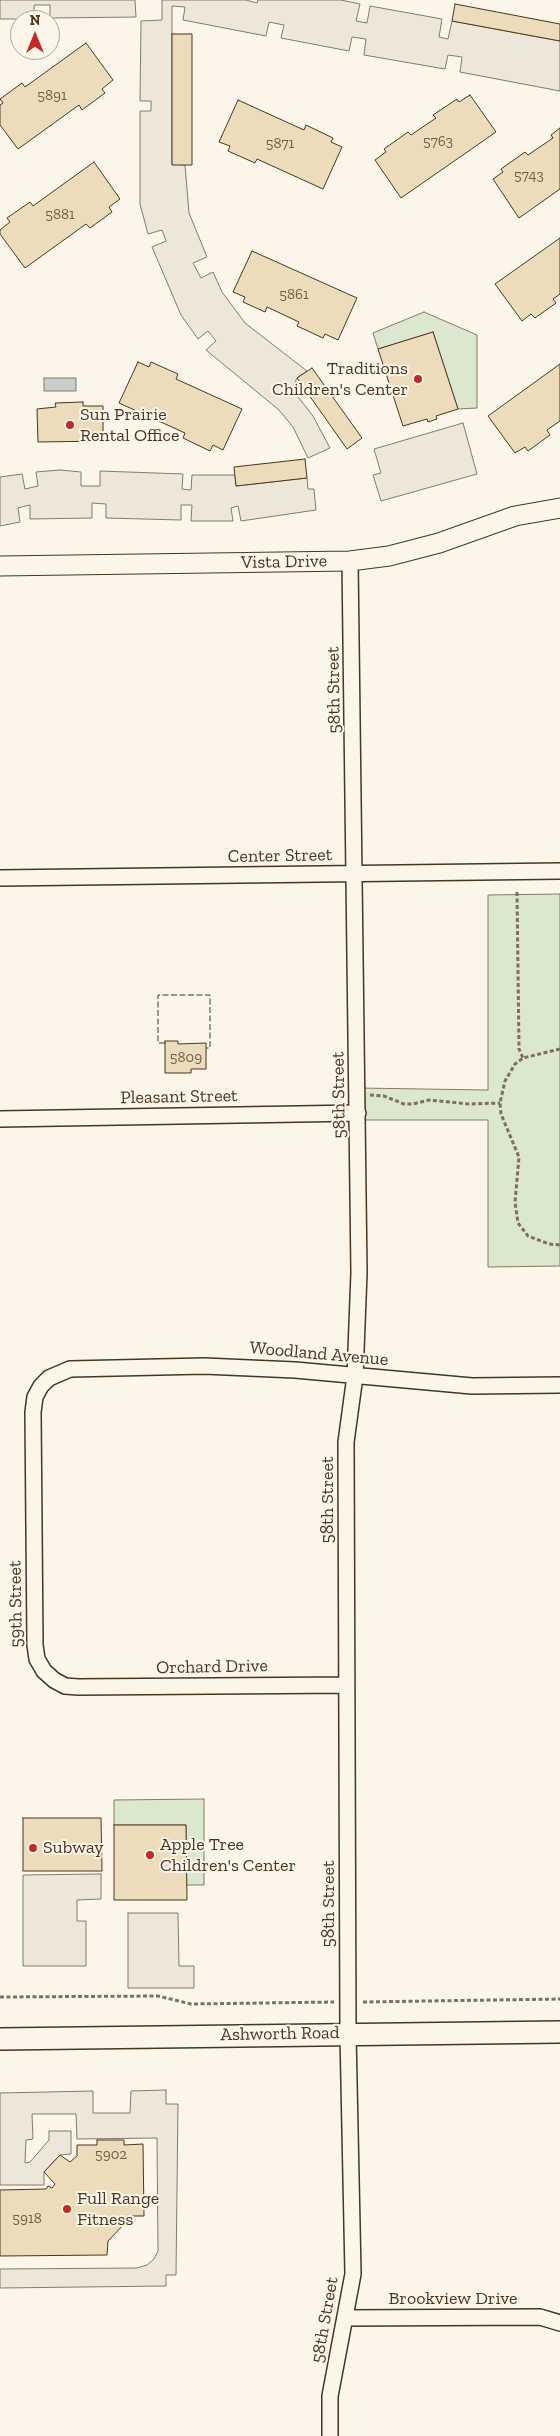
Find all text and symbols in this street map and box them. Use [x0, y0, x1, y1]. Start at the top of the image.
north arrow [10, 10, 60, 60]
text: N [30, 12, 40, 29]
house number: 5891 [37, 87, 67, 105]
house number: 5763 [423, 133, 453, 151]
house number: 5871 [266, 135, 294, 153]
house number: 5743 [514, 167, 544, 185]
house number: 5881 [45, 206, 75, 224]
house number: 5861 [279, 286, 309, 304]
place label: Traditions Children's Center [272, 358, 408, 400]
marker: Traditions Children's Center [412, 373, 424, 385]
place label: Sun Prairie Rental Office [80, 404, 179, 446]
marker: Sun Prairie Rental Office [64, 419, 76, 431]
street label: Vista Drive [241, 550, 327, 574]
street label: 58th Street [322, 646, 346, 734]
street label: Center Street [228, 844, 332, 868]
house number: 5809 [170, 1049, 202, 1067]
street label: 58th Street [327, 1051, 351, 1139]
street label: Pleasant Street [120, 1085, 238, 1109]
street label: Woodland Avenue [249, 1337, 389, 1371]
street label: 58th Street [317, 1456, 339, 1544]
street label: 59th Street [4, 1560, 28, 1648]
street label: Orchard Drive [156, 1655, 268, 1679]
place label: Apple Tree Children's Center [160, 1834, 296, 1876]
place label: Subway [43, 1837, 103, 1859]
marker: Subway [27, 1842, 39, 1854]
marker: Apple Tree Children's Center [144, 1849, 156, 1861]
street label: 58th Street [318, 1860, 340, 1948]
street label: Ashworth Road [220, 2022, 340, 2046]
house number: 5902 [95, 2146, 127, 2164]
place label: Full Range Fitness [77, 2188, 159, 2230]
marker: Full Range Fitness [61, 2203, 73, 2215]
house number: 5918 [12, 2210, 42, 2228]
street label: 58th Street [307, 2275, 343, 2365]
street label: Brookview Drive [388, 2288, 518, 2310]

